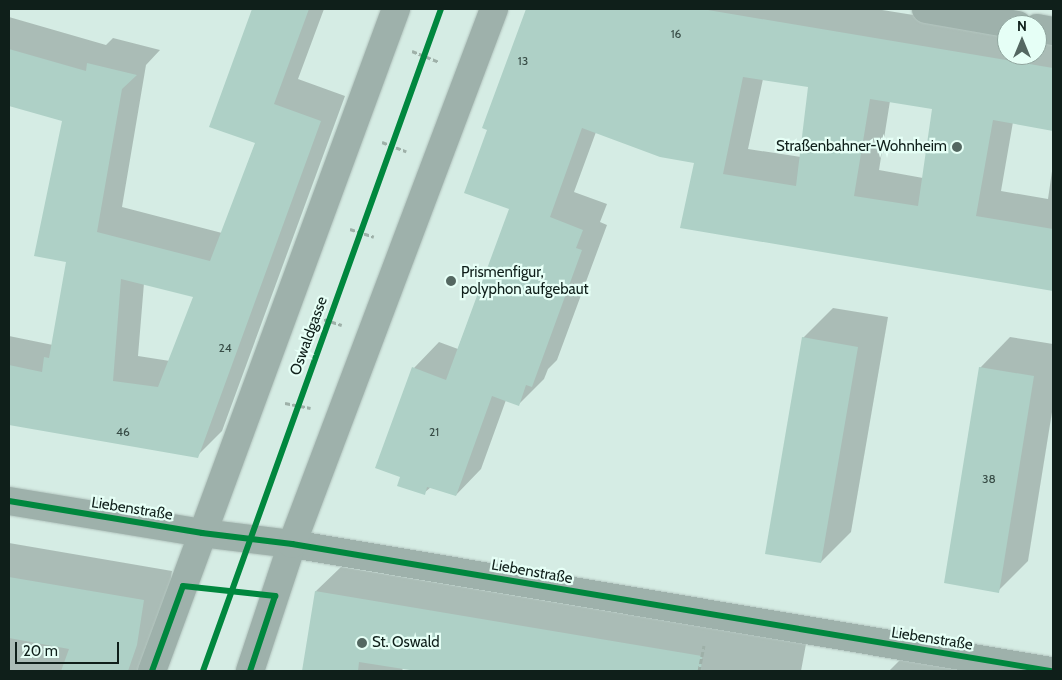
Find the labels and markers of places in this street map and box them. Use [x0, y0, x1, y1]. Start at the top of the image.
place label: Straßenbahner-Wohnheim [776, 138, 947, 156]
marker: Straßenbahner-Wohnheim [951, 141, 963, 153]
place label: Prismenfigur, polyphon aufgebaut [461, 263, 589, 298]
marker: Prismenfigur, polyphon aufgebaut [445, 275, 457, 287]
place label: St. Oswald [372, 634, 440, 652]
marker: St. Oswald [356, 637, 368, 649]

